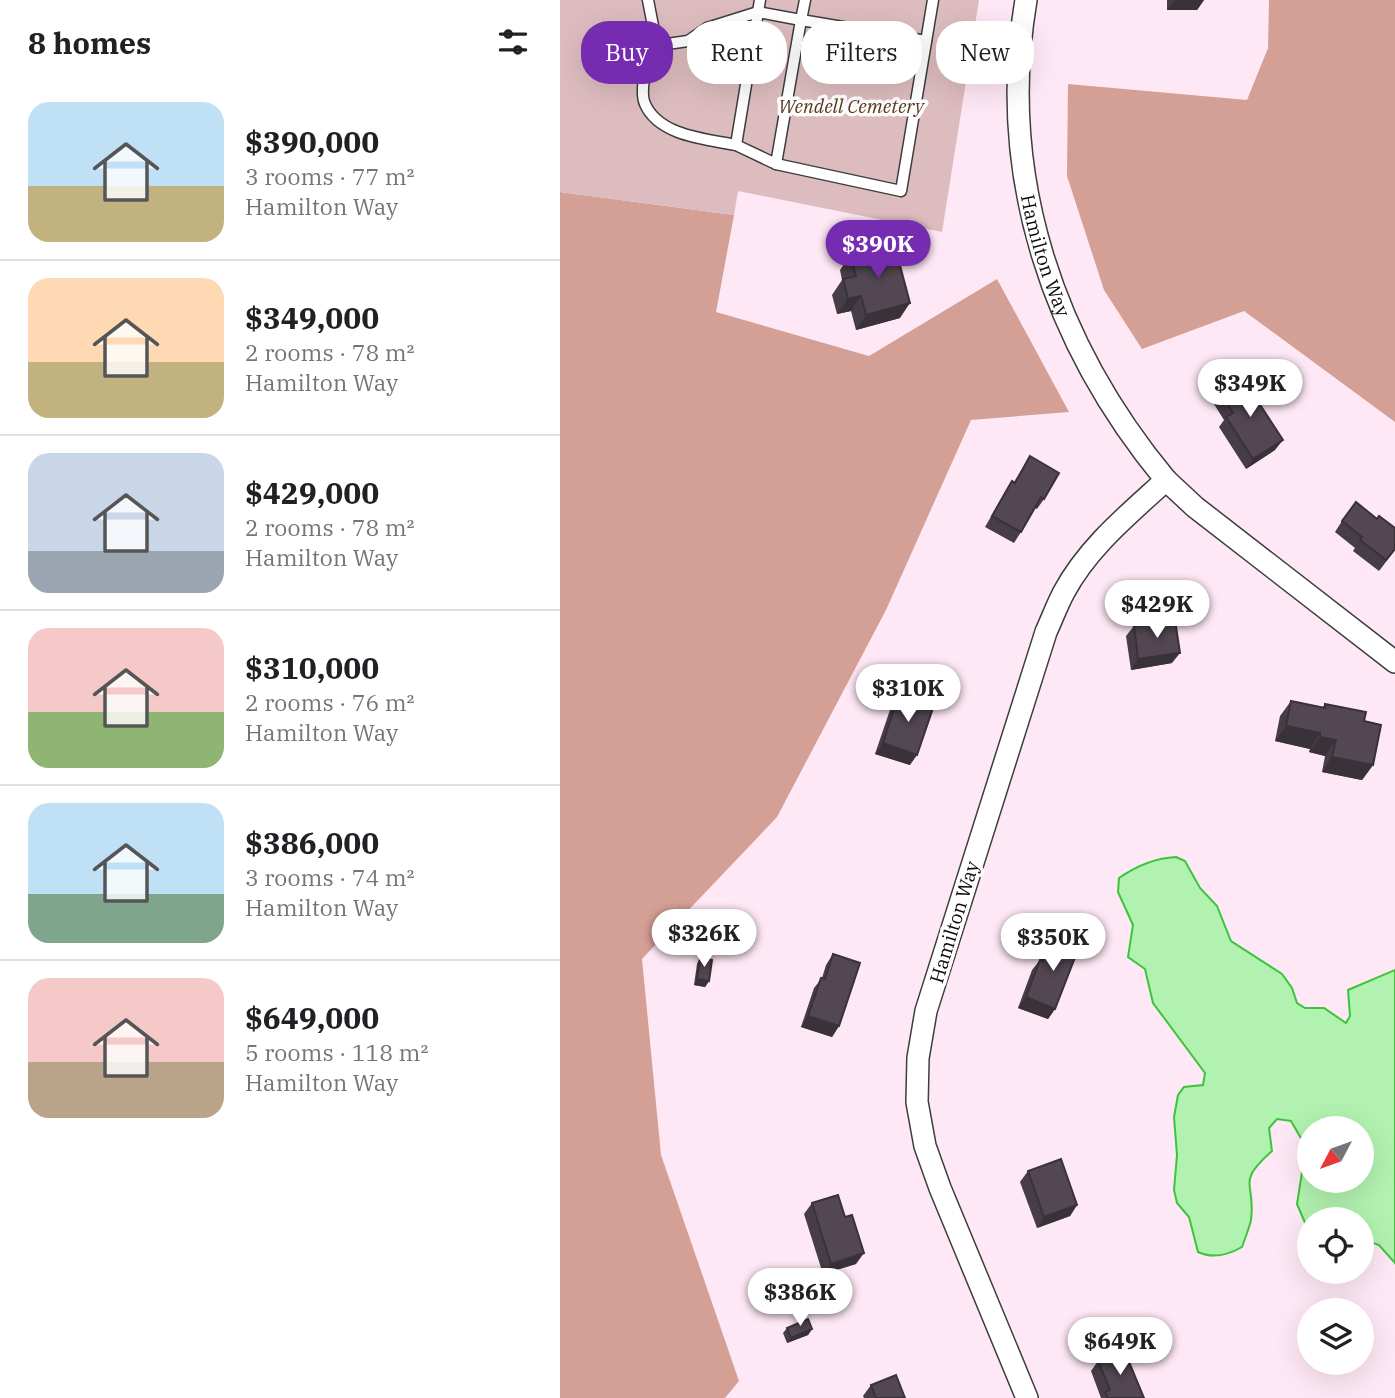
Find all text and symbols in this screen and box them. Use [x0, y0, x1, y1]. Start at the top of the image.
chip: Buy [581, 21, 673, 84]
chip: Rent [687, 21, 787, 84]
chip: Filters [801, 21, 922, 84]
chip: New [936, 21, 1034, 84]
text: 8 homes [28, 23, 151, 62]
icon: filters [494, 23, 532, 61]
park label: Wendell Cemetery [778, 94, 925, 118]
text: $390,000 [245, 122, 379, 161]
icon: home [84, 130, 168, 214]
text: 3 rooms · 77 m² [245, 161, 415, 191]
text: Hamilton Way [245, 191, 398, 221]
street label: Hamilton Way [1016, 192, 1076, 321]
pin: $390K [829, 220, 927, 280]
text: $390K [842, 228, 914, 258]
text: $349,000 [245, 298, 379, 337]
icon: home [84, 306, 168, 390]
text: 2 rooms · 78 m² [245, 337, 415, 367]
pin: $349K [1201, 360, 1299, 419]
text: Hamilton Way [245, 367, 398, 397]
text: $349K [1214, 367, 1286, 397]
text: $429,000 [245, 473, 379, 512]
icon: home [84, 481, 168, 565]
text: 2 rooms · 78 m² [245, 512, 415, 542]
text: Hamilton Way [245, 542, 398, 572]
pin: $429K [1108, 580, 1206, 640]
text: $429K [1121, 588, 1193, 618]
text: $310,000 [245, 648, 379, 687]
icon: home [84, 656, 168, 740]
pin: $310K [859, 664, 957, 724]
text: $310K [872, 672, 944, 702]
text: 2 rooms · 76 m² [245, 687, 415, 717]
text: Hamilton Way [245, 717, 398, 747]
text: $386,000 [245, 823, 379, 862]
icon: home [84, 831, 168, 915]
street label: Hamilton Way [924, 857, 984, 986]
text: 3 rooms · 74 m² [245, 862, 415, 892]
text: Hamilton Way [245, 892, 398, 922]
pin: $326K [655, 909, 753, 969]
pin: $350K [1004, 914, 1102, 973]
text: $326K [668, 917, 740, 947]
text: $350K [1017, 921, 1089, 951]
text: $649,000 [245, 998, 379, 1037]
icon: home [84, 1006, 168, 1090]
text: 5 rooms · 118 m² [245, 1037, 428, 1067]
text: Hamilton Way [245, 1067, 398, 1097]
north arrow [1297, 1116, 1374, 1194]
map controls [1297, 1116, 1374, 1375]
button: locate [1297, 1207, 1374, 1284]
pin: $386K [751, 1268, 849, 1328]
text: $386K [764, 1276, 836, 1306]
button: layers [1297, 1298, 1374, 1375]
pin: $649K [1071, 1318, 1169, 1377]
text: $649K [1084, 1325, 1156, 1355]

